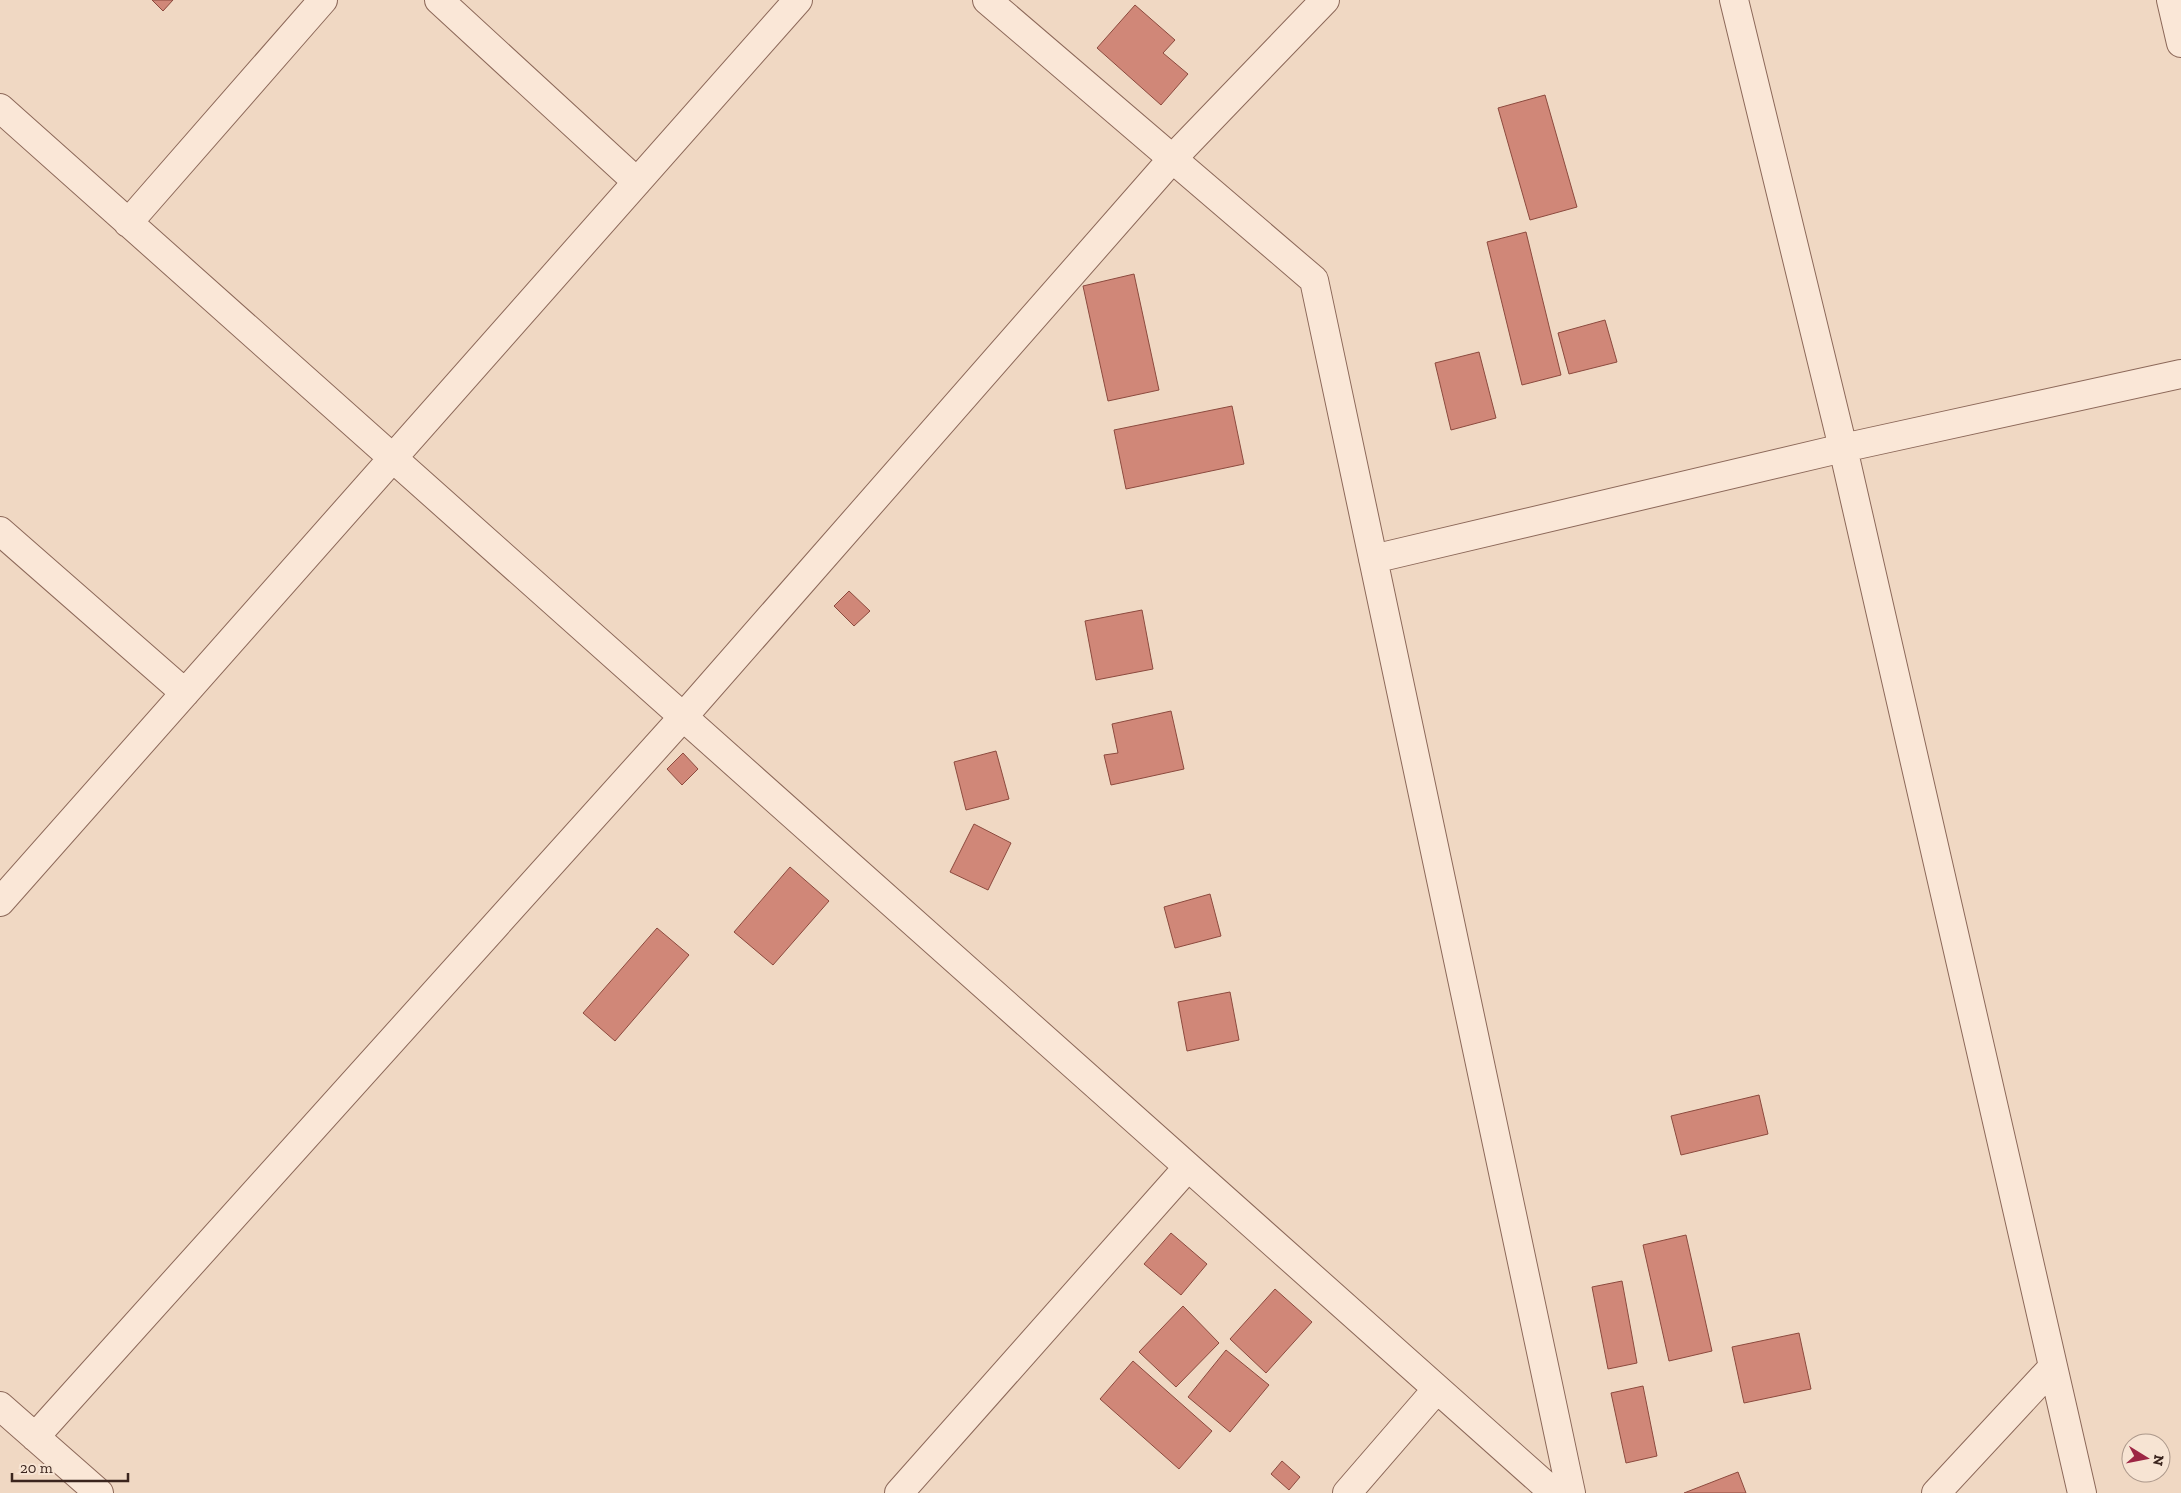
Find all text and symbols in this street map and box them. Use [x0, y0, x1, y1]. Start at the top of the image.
north arrow [2121, 1433, 2171, 1483]
scale bar [12, 1450, 129, 1482]
text: N [2149, 1453, 2168, 1467]
text: 20 m [20, 1459, 53, 1477]

